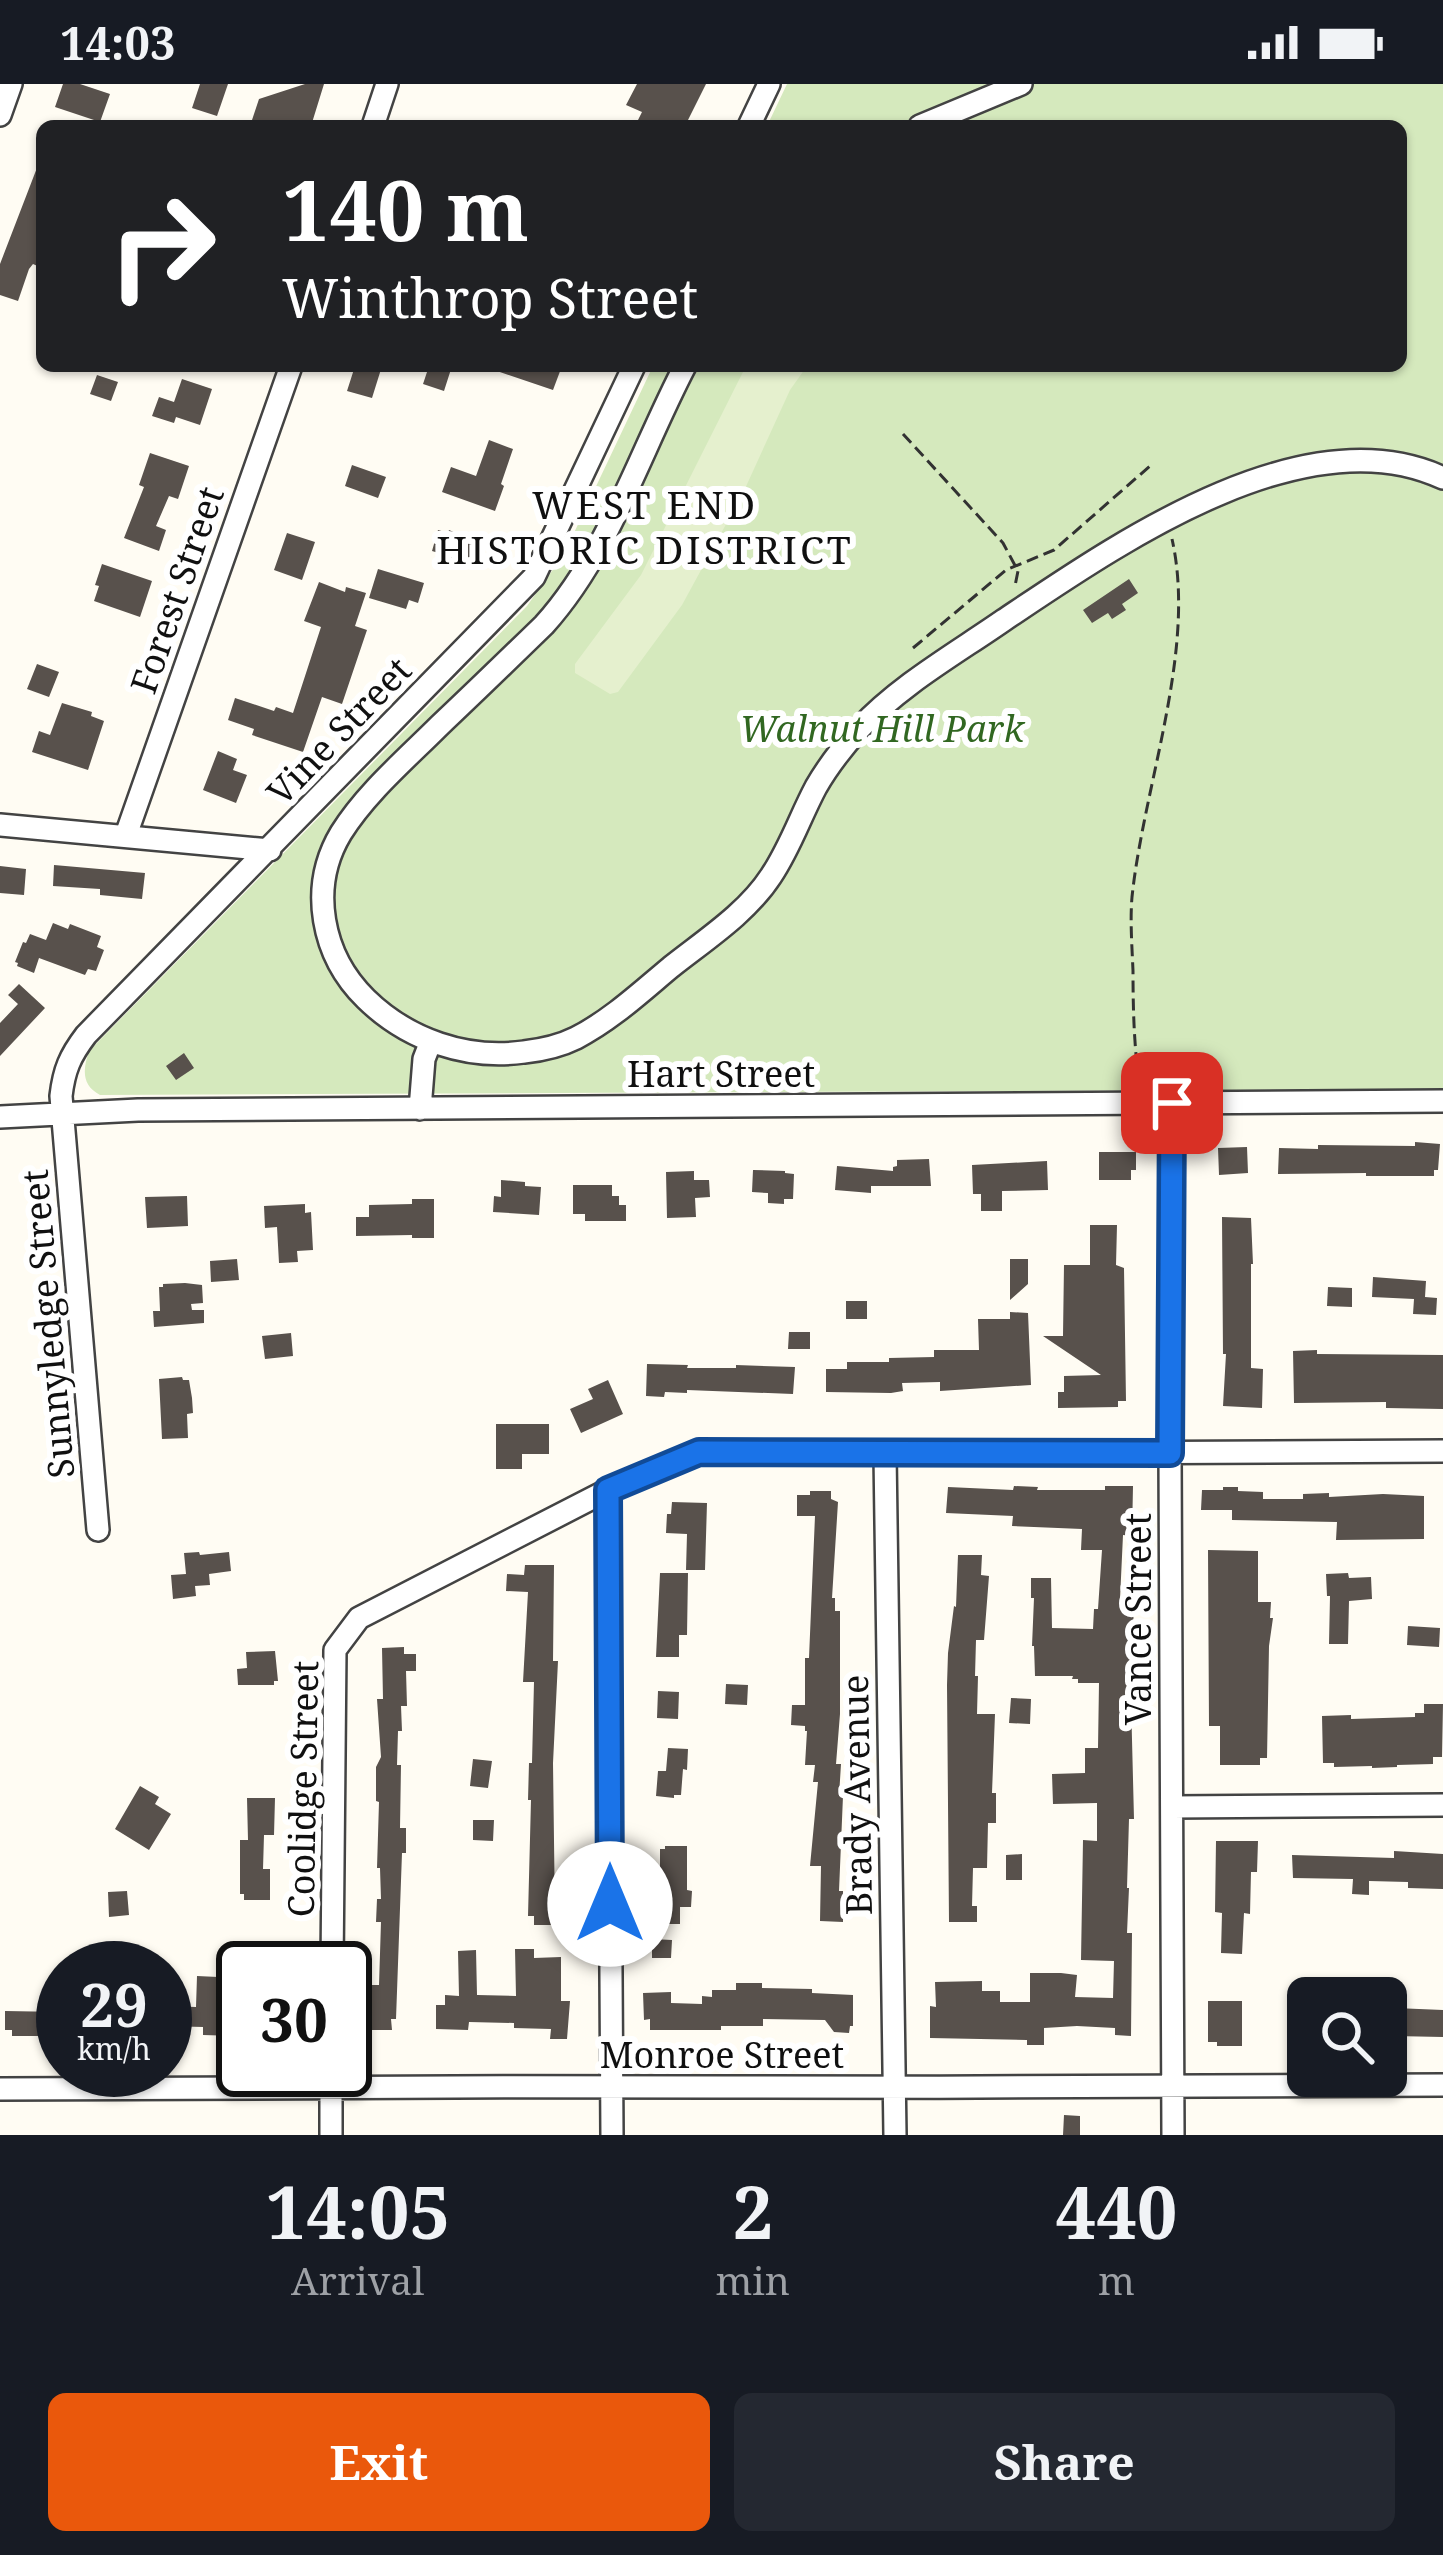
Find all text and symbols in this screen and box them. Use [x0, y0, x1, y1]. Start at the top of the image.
text: 14:03 [60, 12, 175, 73]
text: 140 m [282, 151, 529, 266]
icon: right [84, 168, 240, 324]
text: Winthrop Street [282, 260, 698, 334]
district label: WEST END HISTORIC DISTRICT [436, 477, 854, 575]
street label: Forest Street [118, 480, 235, 700]
street label: Vine Street [256, 646, 422, 815]
park label: Walnut Hill Park [740, 704, 1026, 753]
street label: Hart Street [627, 1049, 815, 1098]
pin [1121, 1052, 1223, 1154]
icon: arrive [1139, 1070, 1205, 1136]
street label: Sunnyledge Street [10, 1168, 85, 1480]
street label: Vance Street [1113, 1513, 1162, 1725]
street label: Coolidge Street [276, 1660, 329, 1918]
street label: Brady Avenue [830, 1674, 883, 1916]
position arrow [547, 1841, 673, 1967]
speed limit sign: 30 [216, 1941, 372, 2097]
text: 29 [80, 1963, 148, 2045]
map controls [1287, 1977, 1407, 2097]
button: search [1287, 1977, 1407, 2097]
text: km/h [77, 2028, 151, 2069]
street label: Monroe Street [600, 2030, 844, 2079]
text: 14:05 [265, 2162, 450, 2260]
text: 2 [732, 2162, 773, 2260]
text: 440 [1055, 2162, 1178, 2260]
text: Arrival [291, 2253, 424, 2306]
text: min [716, 2253, 790, 2306]
text: m [1098, 2253, 1135, 2306]
button: Exit [48, 2393, 710, 2531]
button: Share [734, 2393, 1395, 2531]

